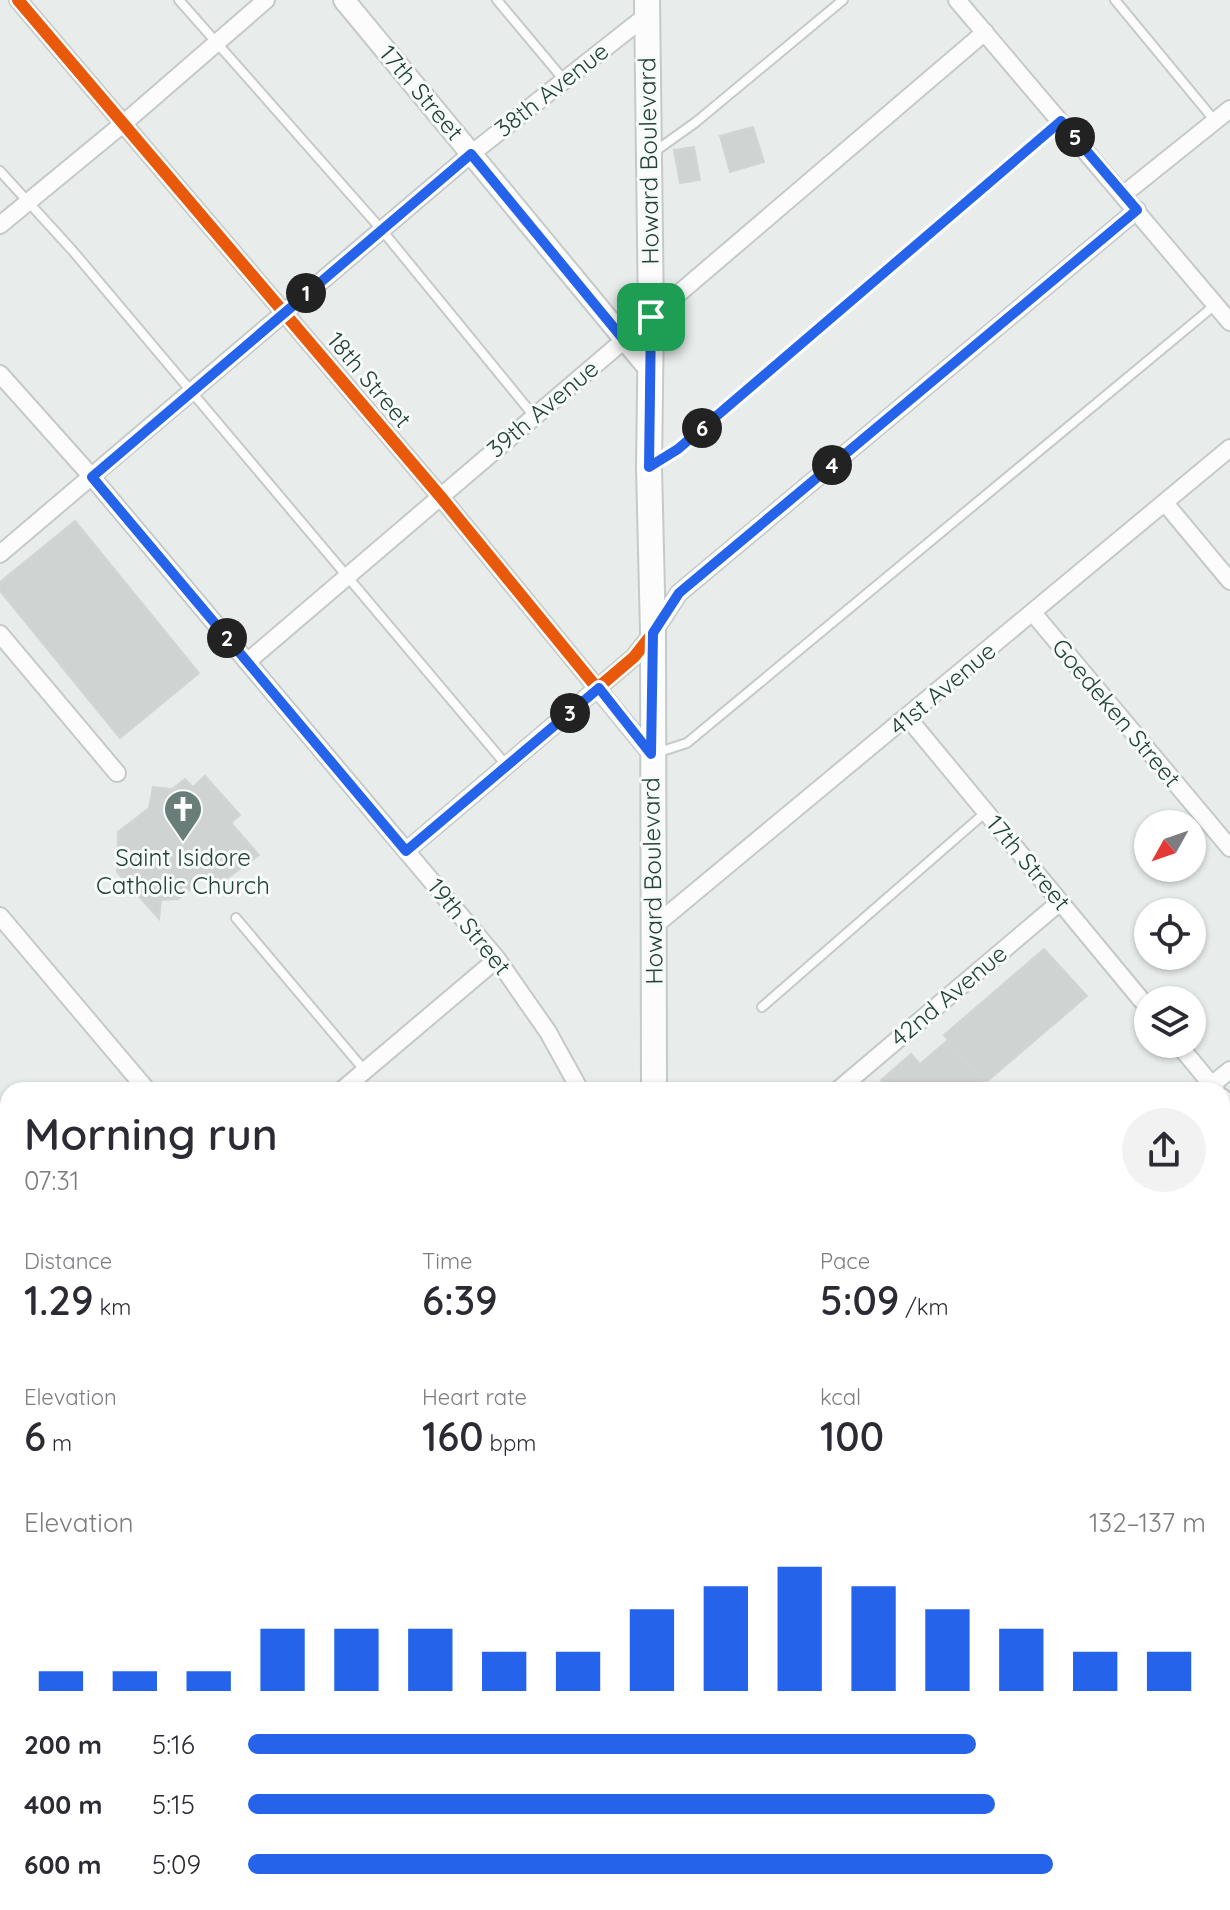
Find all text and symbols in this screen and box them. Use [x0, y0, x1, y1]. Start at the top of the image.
street label: 38th Avenue [489, 36, 614, 143]
street label: 17th Street [373, 39, 470, 146]
street label: Howard Boulevard [631, 57, 665, 265]
pin: 5 [1055, 117, 1095, 157]
text: 5 [1069, 123, 1081, 151]
pin: 1 [286, 273, 326, 313]
text: 1 [302, 279, 310, 307]
pin [617, 283, 685, 351]
icon: arrive [629, 295, 673, 339]
street label: 18th Street [321, 325, 418, 433]
street label: 39th Avenue [480, 353, 604, 464]
pin: 6 [682, 408, 722, 448]
text: 6 [696, 414, 708, 442]
pin: 4 [812, 445, 852, 485]
text: 4 [826, 451, 838, 479]
pin: 2 [207, 618, 247, 658]
text: 2 [221, 624, 233, 652]
street label: Goedeken Street [1046, 632, 1188, 793]
street label: 41st Avenue [883, 635, 1002, 741]
pin: 3 [550, 693, 590, 733]
text: 3 [564, 699, 576, 727]
street label: Howard Boulevard [635, 777, 669, 985]
church icon: Saint Isidore Catholic Church [162, 788, 204, 843]
street label: 17th Street [980, 809, 1077, 916]
north arrow [1134, 810, 1206, 882]
map controls [1134, 810, 1206, 1058]
place label: Saint Isidore Catholic Church [96, 842, 270, 900]
street label: 19th Street [422, 872, 518, 981]
button: locate [1134, 898, 1206, 970]
street label: 42nd Avenue [884, 938, 1013, 1053]
button: layers [1134, 986, 1206, 1058]
text: Morning run [24, 1106, 278, 1161]
button: share [1122, 1108, 1206, 1192]
text: 07:31 [24, 1164, 79, 1197]
text: Distance [24, 1247, 112, 1275]
text: Time [422, 1247, 473, 1275]
text: Pace [820, 1247, 870, 1275]
text: 1.29 [24, 1275, 94, 1325]
text: 6:39 [422, 1275, 498, 1325]
text: 5:09 [820, 1275, 899, 1325]
text: km [94, 1293, 131, 1321]
text: /km [899, 1293, 949, 1321]
text: Elevation [24, 1383, 117, 1411]
text: Heart rate [422, 1383, 527, 1411]
text: kcal [820, 1383, 861, 1411]
text: 6 [24, 1411, 46, 1461]
text: 160 [422, 1411, 484, 1461]
text: 100 [820, 1411, 884, 1461]
text: m [46, 1429, 72, 1457]
text: bpm [484, 1429, 536, 1457]
text: Elevation [24, 1506, 134, 1539]
text: 132–137 m [1089, 1506, 1206, 1539]
text: 200 m [24, 1728, 102, 1761]
text: 5:16 [152, 1728, 195, 1761]
text: 400 m [24, 1788, 102, 1821]
text: 5:15 [152, 1788, 195, 1821]
text: 600 m [24, 1848, 102, 1881]
text: 5:09 [152, 1848, 201, 1881]

